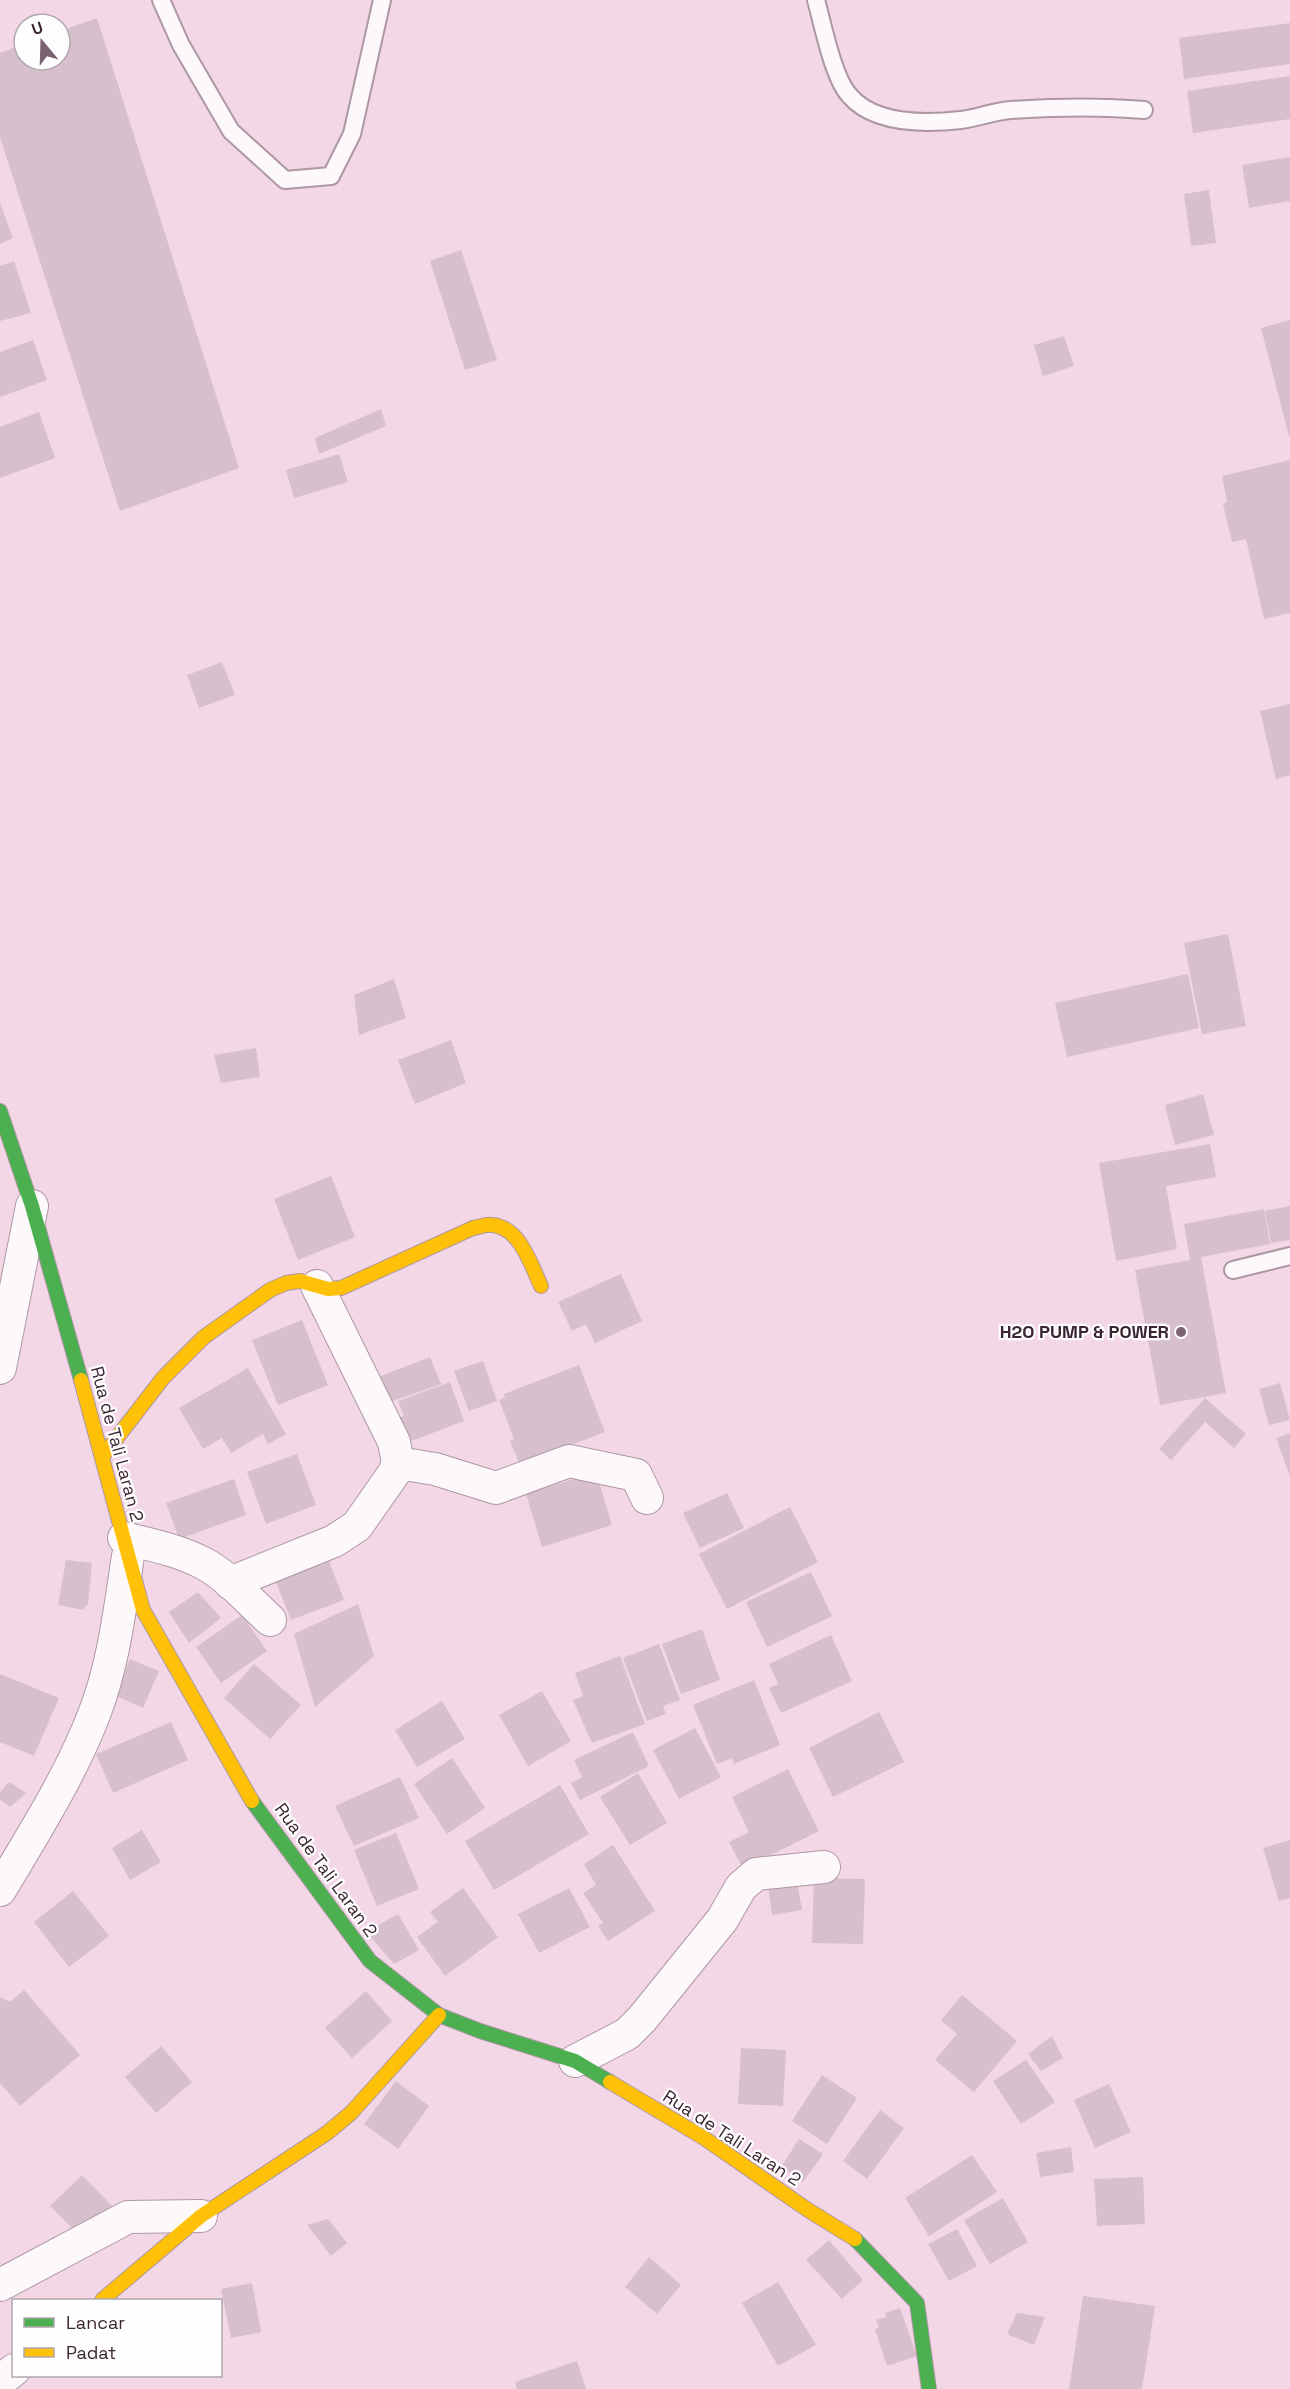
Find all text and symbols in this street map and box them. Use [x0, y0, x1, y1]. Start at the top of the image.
north arrow [12, 12, 72, 72]
text: U [29, 17, 46, 40]
place label: H2O PUMP & POWER [1000, 1320, 1169, 1343]
marker: H2O PUMP & POWER [1174, 1325, 1188, 1339]
street label: Rua de Tali Laran 2 [86, 1364, 149, 1524]
street label: Rua de Tali Laran 2 [270, 1798, 383, 1941]
street label: Rua de Tali Laran 2 [659, 2084, 806, 2191]
legend [12, 2299, 222, 2377]
text: Lancar [66, 2311, 125, 2334]
text: Padat [66, 2341, 116, 2364]

